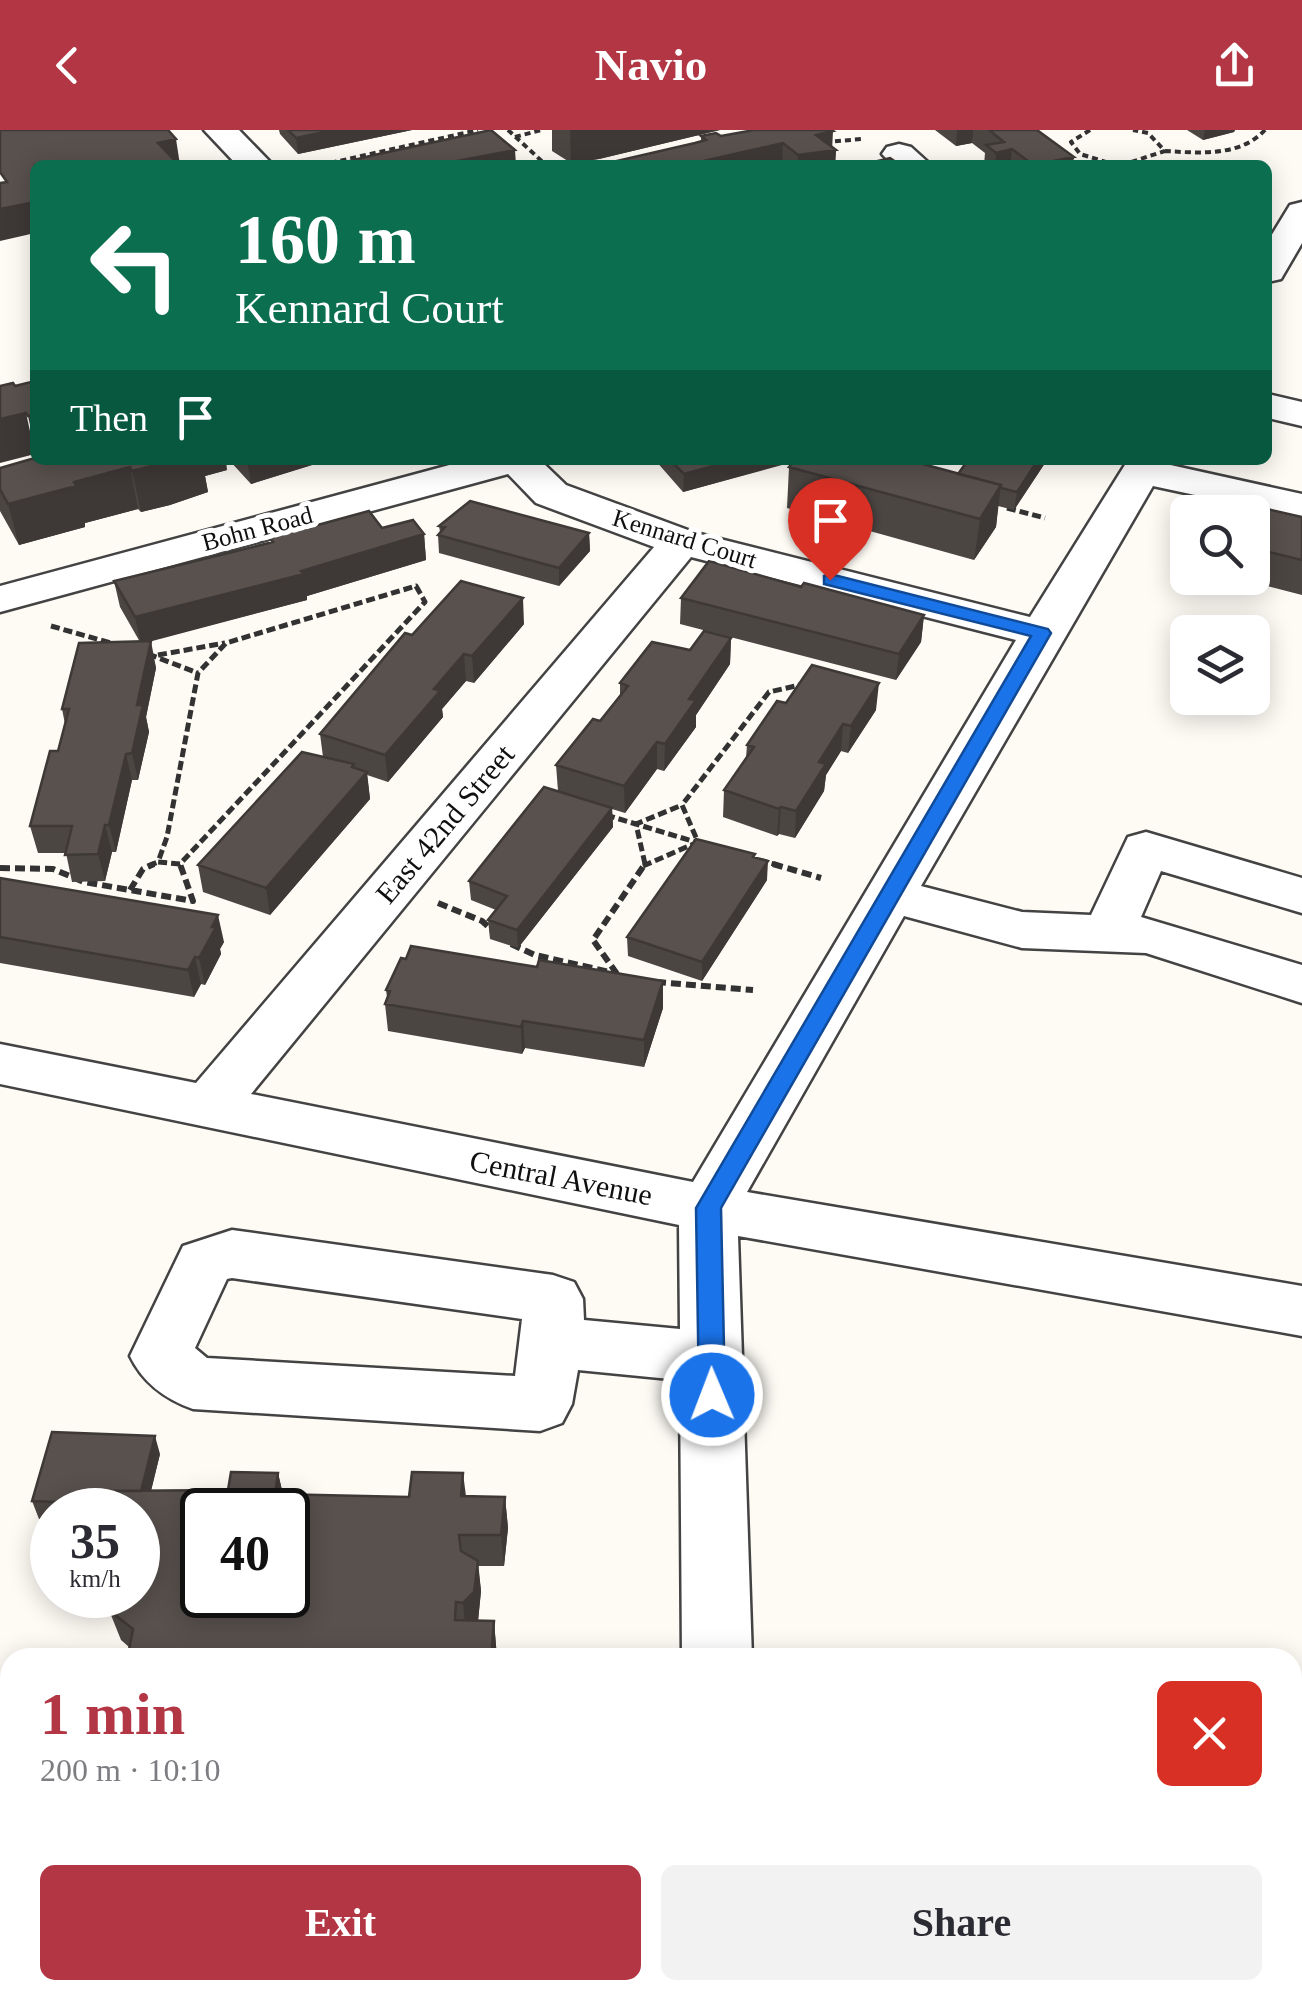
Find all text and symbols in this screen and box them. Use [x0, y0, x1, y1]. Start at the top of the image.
icon: back [40, 38, 95, 93]
icon: share [1207, 38, 1262, 93]
text: Navio [595, 40, 707, 90]
icon: left [70, 200, 200, 330]
text: 160 m [235, 201, 416, 278]
text: Kennard Court [235, 283, 504, 333]
icon: arrive [168, 390, 223, 445]
text: Then [70, 397, 148, 439]
pin [788, 478, 873, 581]
icon: arrive [803, 493, 858, 548]
map controls [1170, 495, 1270, 715]
button: search [1170, 495, 1270, 595]
street label: Bohn Road [199, 501, 316, 556]
street label: Kennard Court [610, 504, 760, 573]
button: layers [1170, 615, 1270, 715]
street label: East 42nd Street [369, 737, 521, 910]
street label: Central Avenue [467, 1144, 655, 1211]
position arrow [660, 1343, 764, 1447]
speed limit sign: 40 [180, 1488, 310, 1618]
text: 35 [70, 1513, 120, 1569]
text: km/h [69, 1565, 121, 1592]
text: 1 min [40, 1681, 185, 1747]
button: close [1157, 1681, 1262, 1786]
text: 200 m · 10:10 [40, 1752, 220, 1788]
button: Exit [40, 1865, 641, 1980]
button: Share [661, 1865, 1262, 1980]

